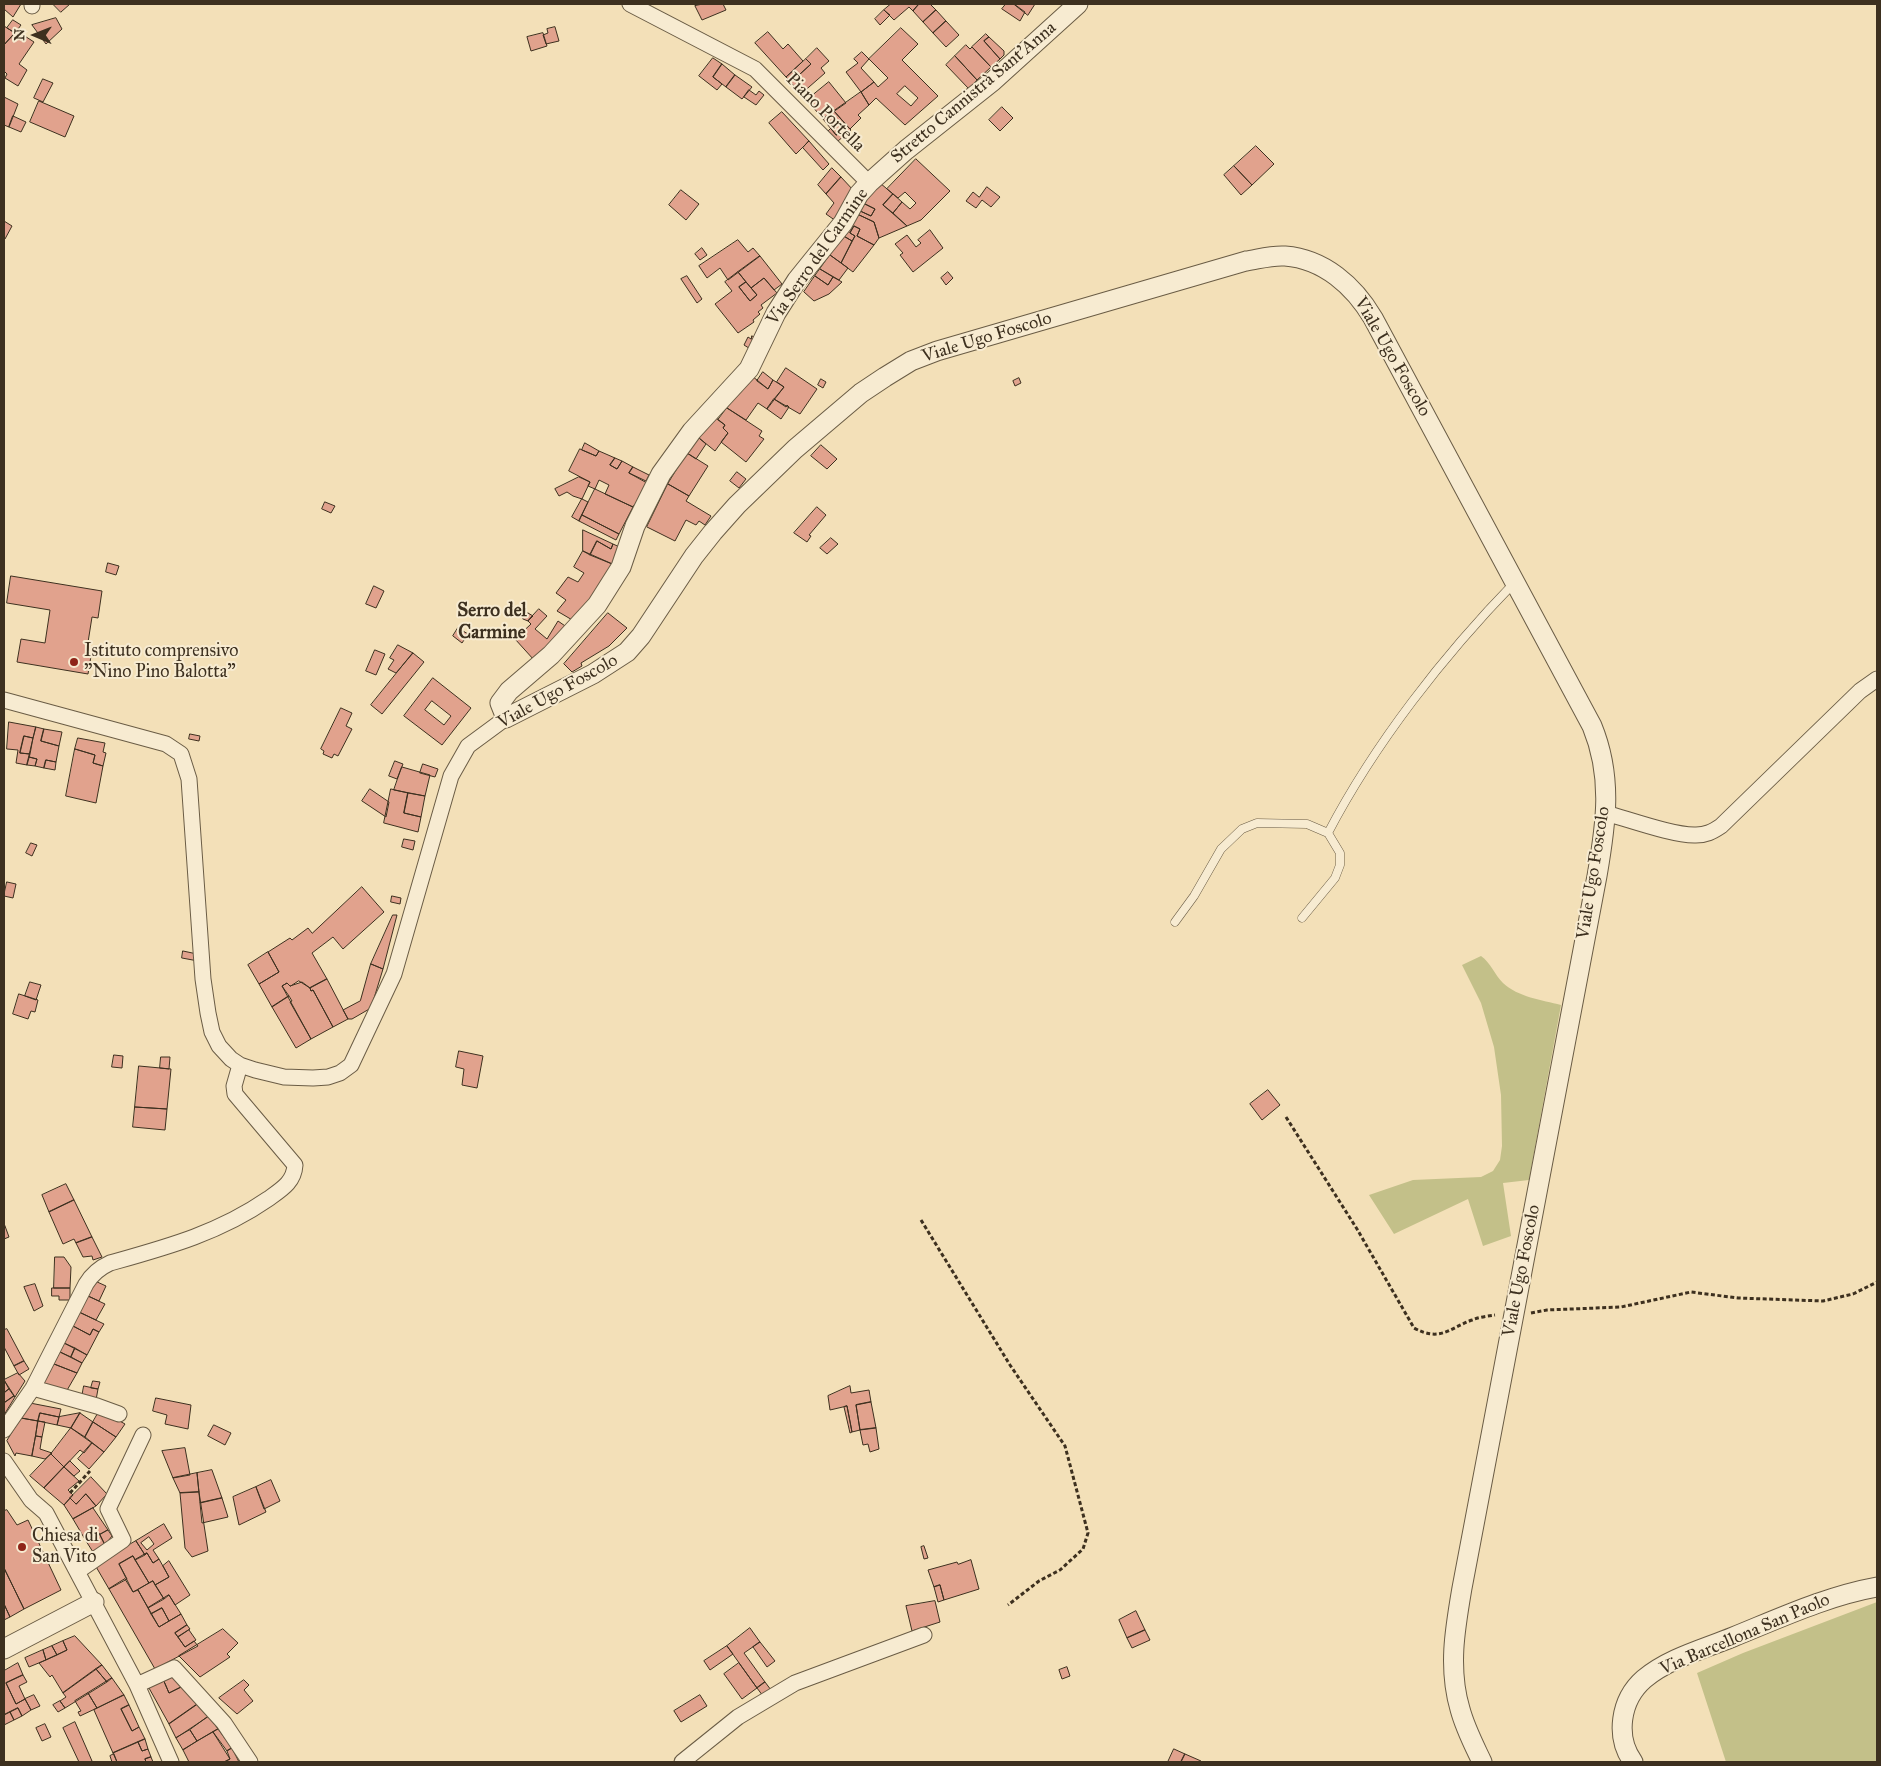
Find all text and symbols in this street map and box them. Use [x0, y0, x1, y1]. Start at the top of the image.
north arrow [10, 10, 60, 60]
street label: Stretto Cannistrà Sant'Anna [887, 18, 1061, 168]
text: N [11, 29, 28, 41]
street label: Piano Portella [781, 69, 869, 157]
street label: Via Serro del Carmine [763, 184, 873, 330]
street label: Viale Ugo Foscolo [1349, 293, 1435, 421]
street label: Viale Ugo Foscolo [920, 308, 1054, 368]
district label: Serro del Carmine [457, 600, 527, 644]
place label: Istituto comprensivo "Nino Pino Balotta" [84, 641, 238, 684]
street label: Viale Ugo Foscolo [494, 650, 622, 734]
marker: Istituto comprensivo "Nino Pino Balotta" [68, 656, 80, 668]
street label: Viale Ugo Foscolo [1573, 805, 1615, 941]
street label: Viale Ugo Foscolo [1499, 1203, 1545, 1339]
place label: Chiesa di San Vito [32, 1526, 99, 1568]
marker: Chiesa di San Vito [16, 1541, 28, 1553]
street label: Via Barcellona San Paolo [1657, 1589, 1833, 1681]

